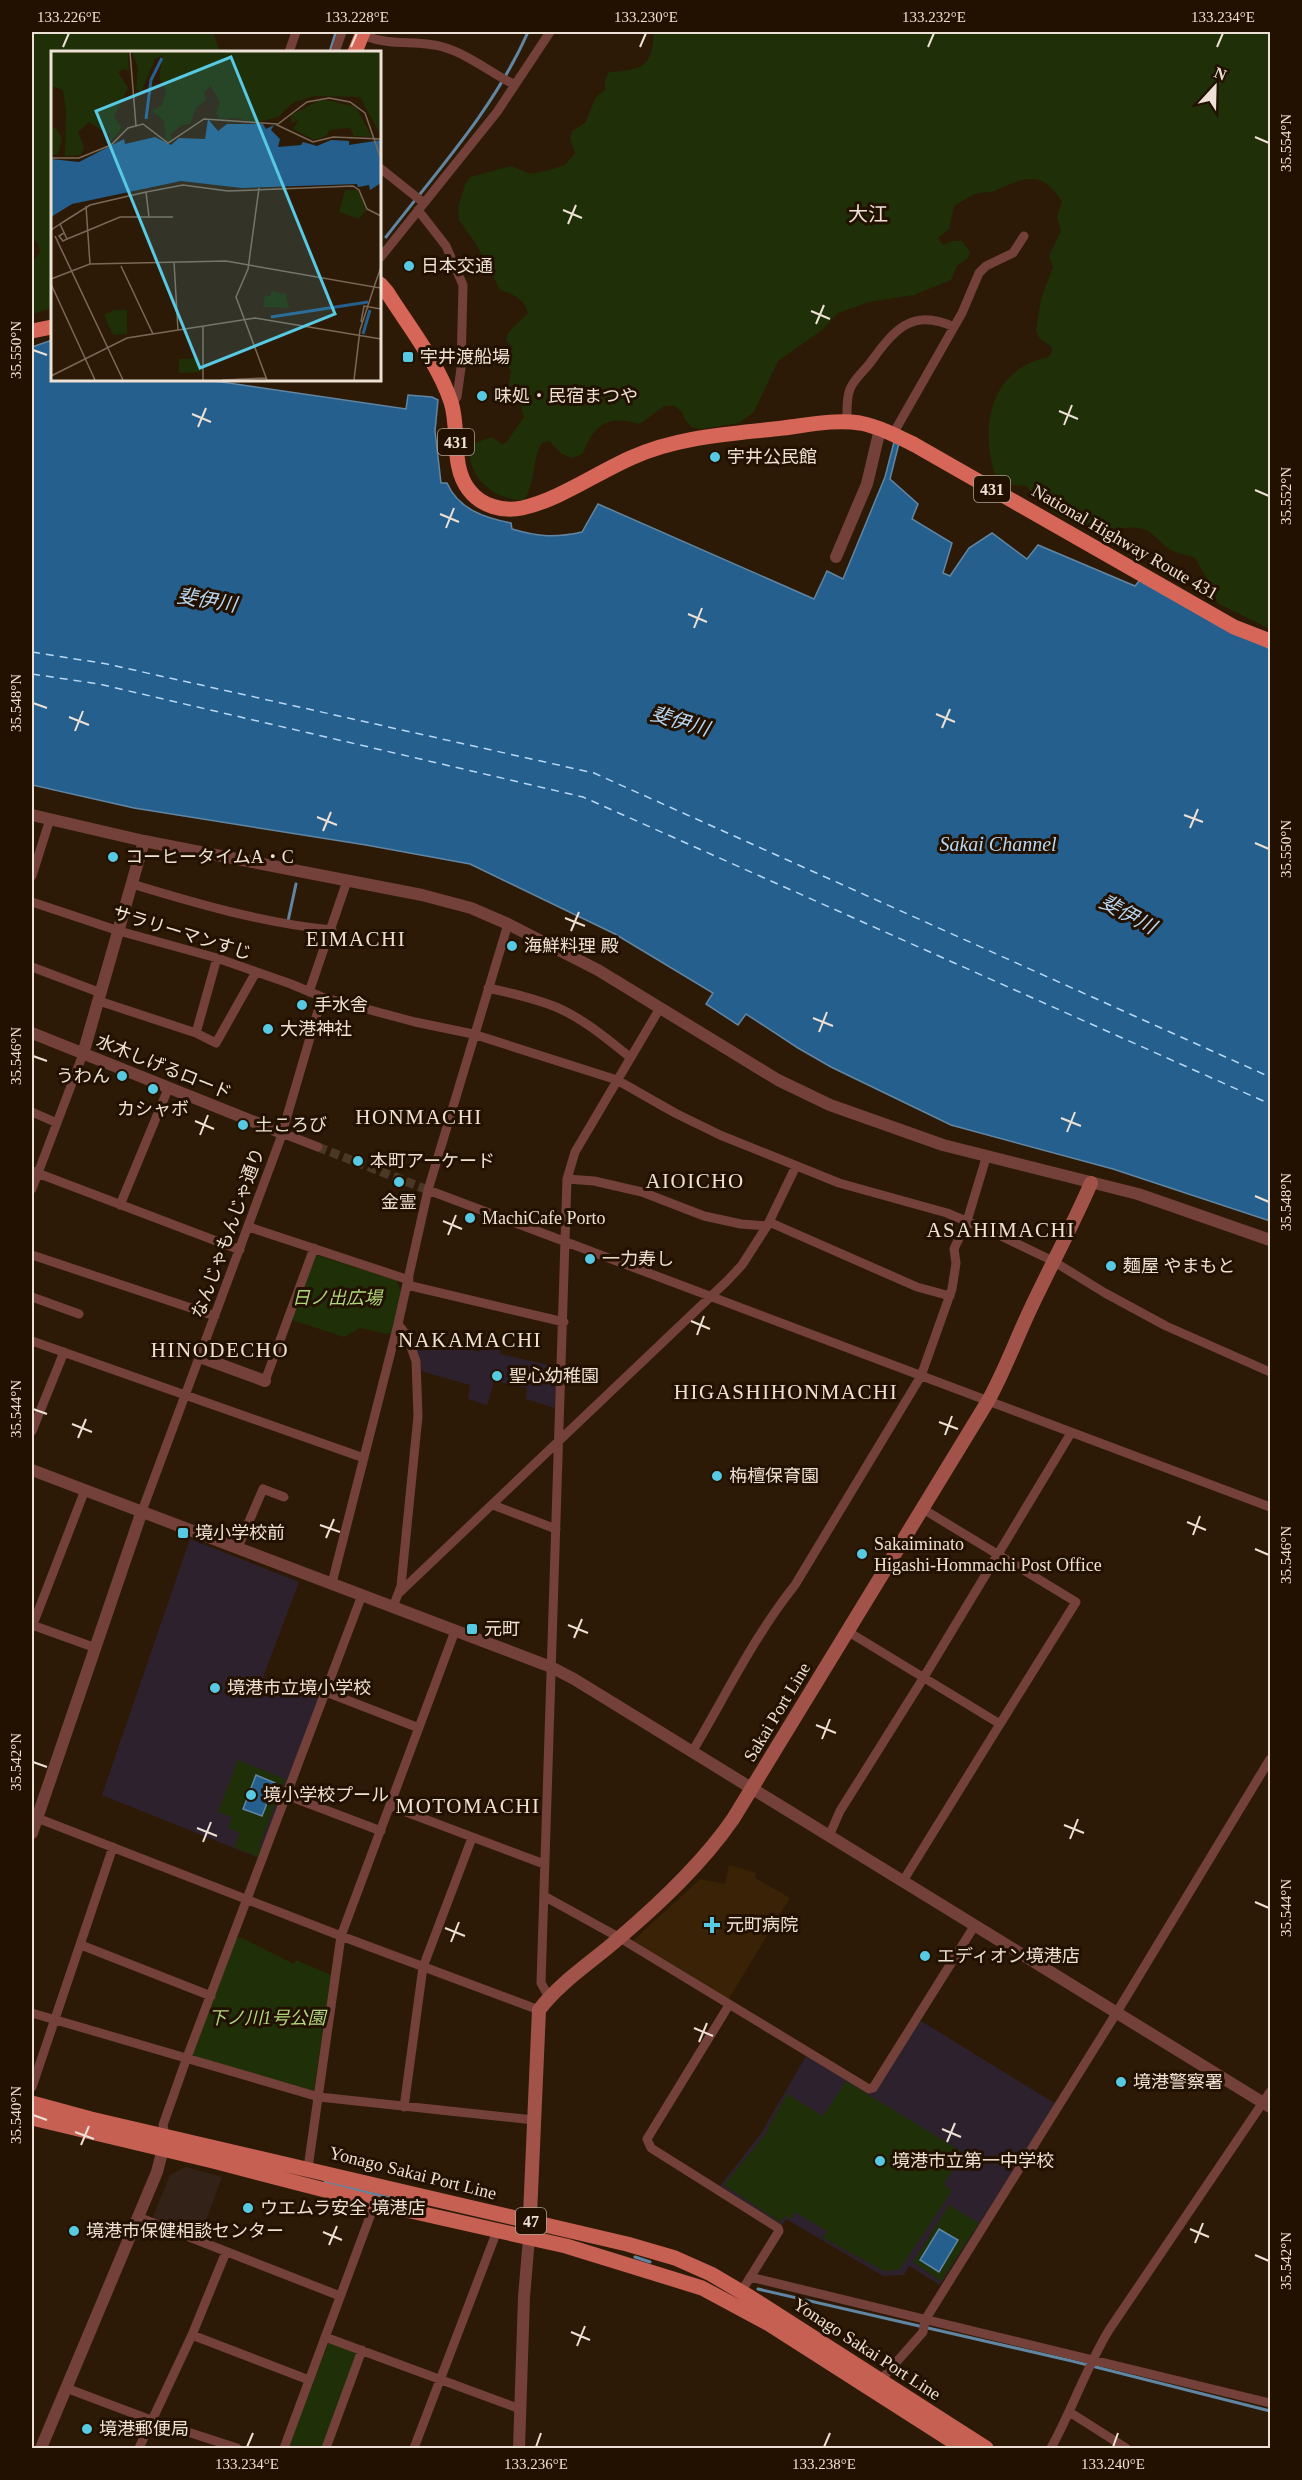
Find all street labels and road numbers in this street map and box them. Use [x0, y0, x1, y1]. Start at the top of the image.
road number: 431 [438, 429, 474, 455]
road number: 431 [974, 476, 1010, 502]
street label: National Highway Route 431 [1028, 480, 1222, 604]
street label: サラリーマンすじ [110, 902, 254, 964]
street label: 水木しげるロード [93, 1031, 235, 1103]
street label: なんじゃもんじゃ通り [188, 1145, 268, 1321]
street label: Sakai Port Line [740, 1659, 814, 1765]
street label: Yonago Sakai Port Line [327, 2143, 499, 2203]
road number: 47 [516, 2208, 546, 2234]
street label: Yonago Sakai Port Line [790, 2294, 944, 2404]

